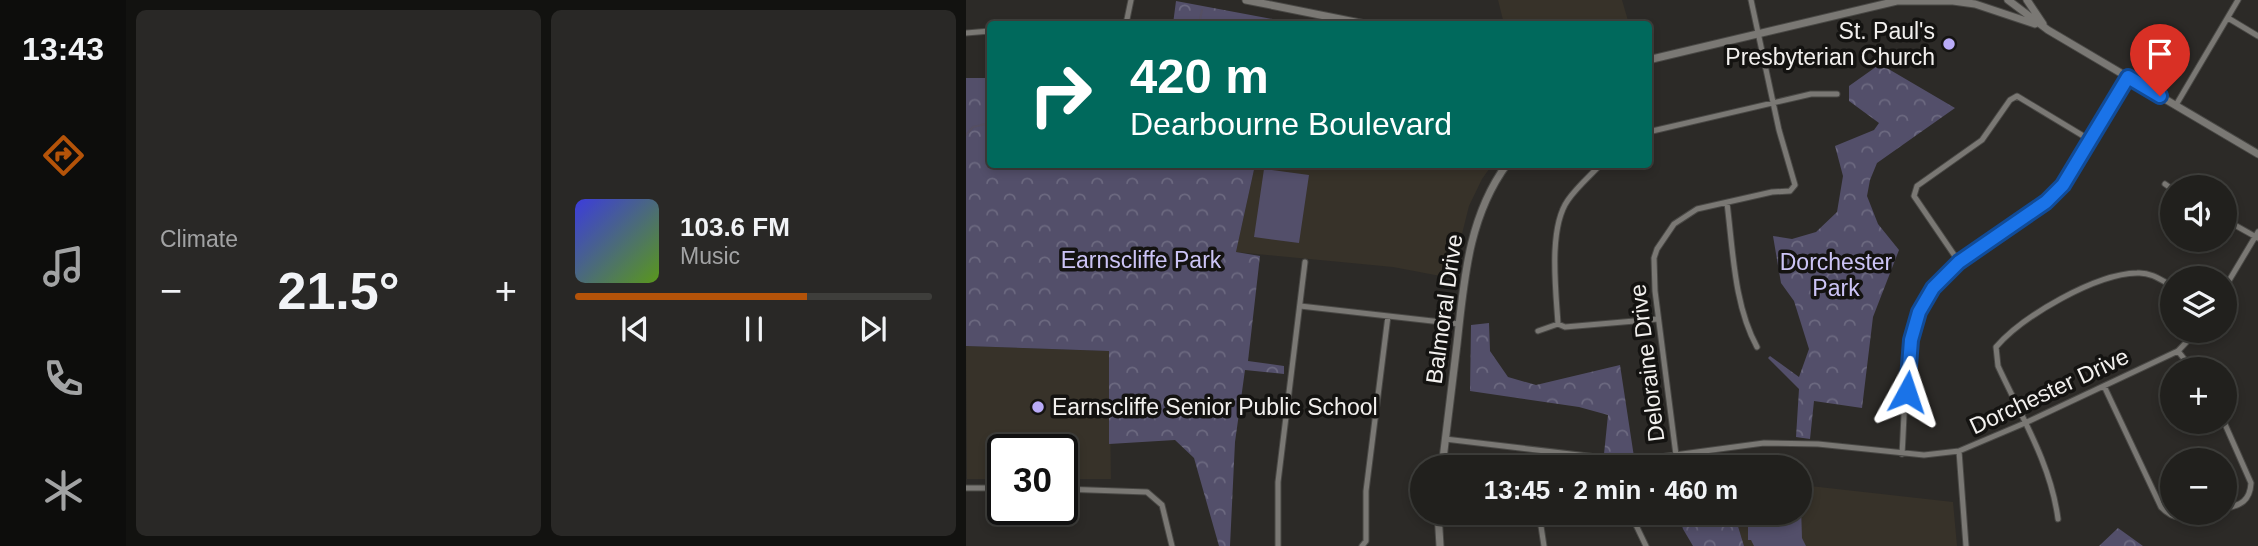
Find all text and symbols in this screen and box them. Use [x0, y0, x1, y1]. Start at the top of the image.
place label: St. Paul's Presbyterian Church [1725, 18, 1935, 70]
pin [2130, 24, 2190, 96]
text: 13:43 [22, 31, 104, 67]
icon: arrive [2141, 35, 2179, 73]
marker: St. Paul's Presbyterian Church [1941, 36, 1957, 52]
icon: right [1015, 49, 1106, 140]
text: 420 m [1130, 49, 1269, 103]
text: Dearbourne Boulevard [1130, 106, 1452, 142]
icon: directions [39, 131, 88, 180]
map controls [2160, 175, 2237, 525]
button: sound [2160, 175, 2237, 252]
text: 103.6 FM [680, 212, 790, 242]
text: Climate [160, 226, 238, 252]
street label: Balmoral Drive [1421, 233, 1467, 385]
icon: music [39, 242, 88, 291]
text: Music [680, 243, 740, 269]
park label: Earnscliffe Park [1061, 247, 1222, 273]
park label: Dorchester Park [1780, 249, 1893, 301]
text: 21.5° [277, 262, 400, 320]
button: layers [2160, 266, 2237, 343]
text: − [160, 270, 182, 312]
text: + [495, 270, 517, 312]
street label: Deloraine Drive [1624, 283, 1670, 443]
icon: previous [616, 310, 654, 348]
icon: pause [735, 310, 773, 348]
icon: next [854, 310, 892, 348]
street label: Dorchester Drive [1965, 343, 2133, 439]
icon: phone [39, 354, 88, 403]
position arrow [1870, 355, 1944, 429]
button: + [2160, 357, 2237, 434]
place label: Earnscliffe Senior Public School [1052, 394, 1378, 420]
marker: Earnscliffe Senior Public School [1030, 399, 1046, 415]
speed limit sign: 30 [987, 434, 1078, 525]
button: − [2160, 448, 2237, 525]
icon: climate [39, 466, 88, 515]
text: 13:45 · 2 min · 460 m [1484, 475, 1738, 505]

